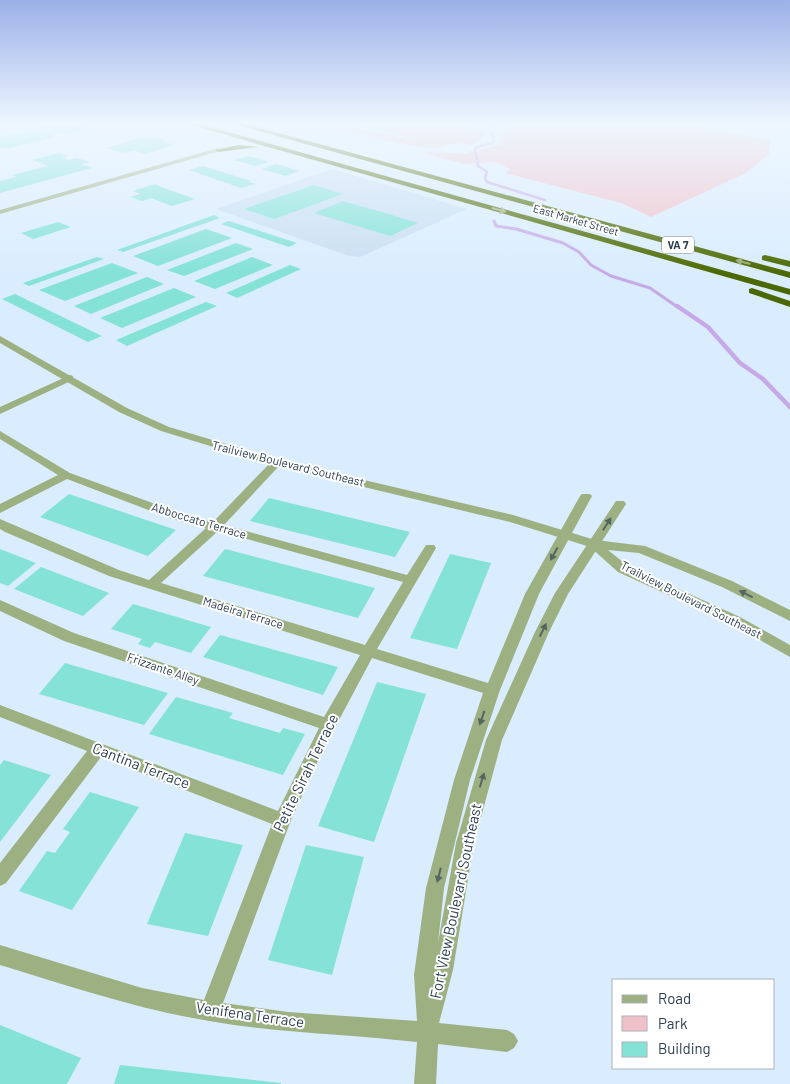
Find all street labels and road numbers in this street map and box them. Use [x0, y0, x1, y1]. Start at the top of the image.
street label: East Market Street [532, 201, 621, 238]
road number: VA 7 [662, 236, 694, 254]
street label: Trailview Boulevard Southeast [211, 437, 366, 489]
street label: Abboccato Terrace [150, 499, 248, 541]
street label: Trailview Boulevard Southeast [619, 557, 764, 641]
street label: Madeira Terrace [201, 593, 285, 631]
street label: Frizzante Alley [126, 649, 201, 687]
street label: Petite Sirah Terrace [269, 711, 341, 834]
street label: Cantina Terrace [90, 738, 192, 792]
street label: Fort View Boulevard Southeast [426, 801, 485, 1000]
street label: Venifena Terrace [195, 998, 305, 1031]

